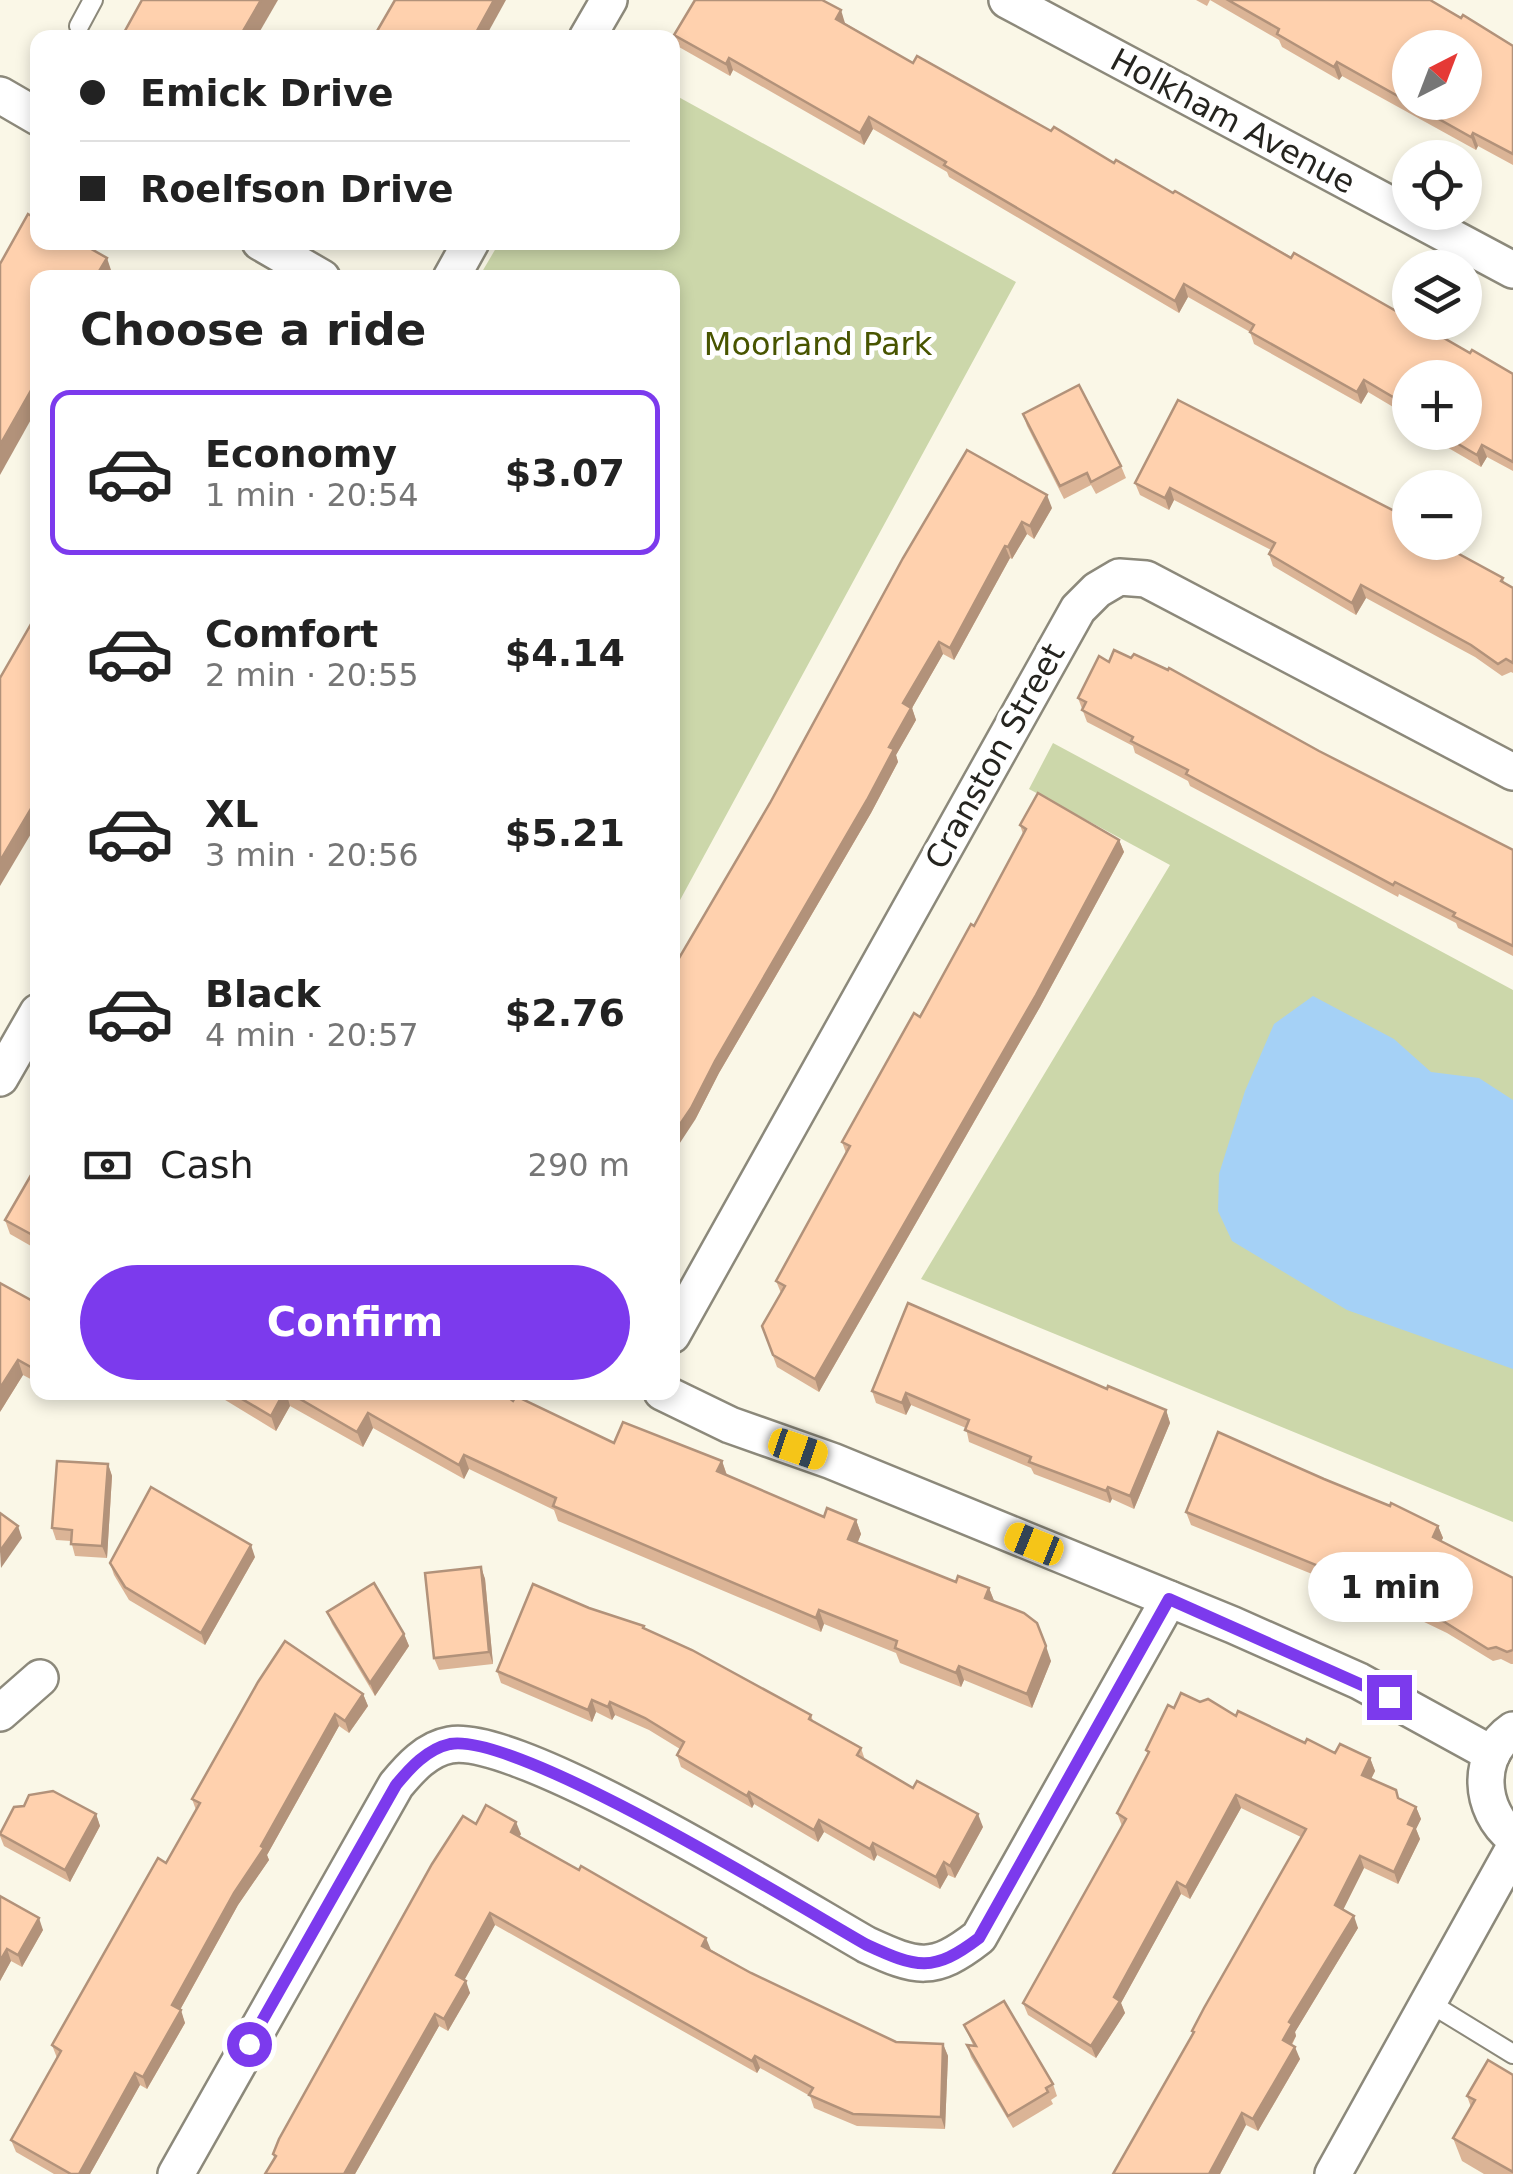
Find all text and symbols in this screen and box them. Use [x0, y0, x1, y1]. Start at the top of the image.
north arrow [1392, 30, 1482, 120]
map controls [1392, 30, 1482, 560]
street label: Holkham Avenue [1104, 41, 1362, 201]
text: Emick Drive [140, 71, 393, 115]
button: locate [1392, 140, 1482, 230]
text: Roelfson Drive [140, 167, 454, 211]
button: layers [1392, 250, 1482, 340]
text: Choose a ride [80, 303, 426, 356]
park label: Moorland Park [704, 325, 933, 363]
button: + [1392, 360, 1482, 450]
icon: car [85, 428, 175, 518]
text: Economy [205, 432, 397, 476]
text: $3.07 [505, 451, 625, 495]
button: − [1392, 470, 1482, 560]
text: 1 min · 20:54 [205, 476, 419, 514]
icon: car [85, 608, 175, 698]
text: Comfort [205, 612, 378, 656]
text: $4.14 [505, 631, 625, 675]
street label: Cranston Street [917, 637, 1073, 875]
text: 2 min · 20:55 [205, 656, 419, 694]
icon: car [85, 788, 175, 878]
text: XL [205, 792, 259, 836]
text: $5.21 [505, 811, 625, 855]
text: 3 min · 20:56 [205, 836, 419, 874]
icon: car [85, 968, 175, 1058]
text: Black [205, 972, 320, 1016]
text: $2.76 [505, 991, 625, 1035]
text: 4 min · 20:57 [205, 1016, 419, 1054]
icon: cash [80, 1138, 135, 1193]
text: Cash [160, 1143, 254, 1187]
text: 290 m [528, 1146, 630, 1184]
button: Confirm [80, 1265, 630, 1380]
car [765, 1425, 831, 1473]
car [1001, 1519, 1067, 1569]
callout: 1 min [1306, 1552, 1472, 1622]
text: 1 min [1340, 1568, 1441, 1606]
route end [1367, 1675, 1412, 1720]
route start [227, 2022, 272, 2067]

